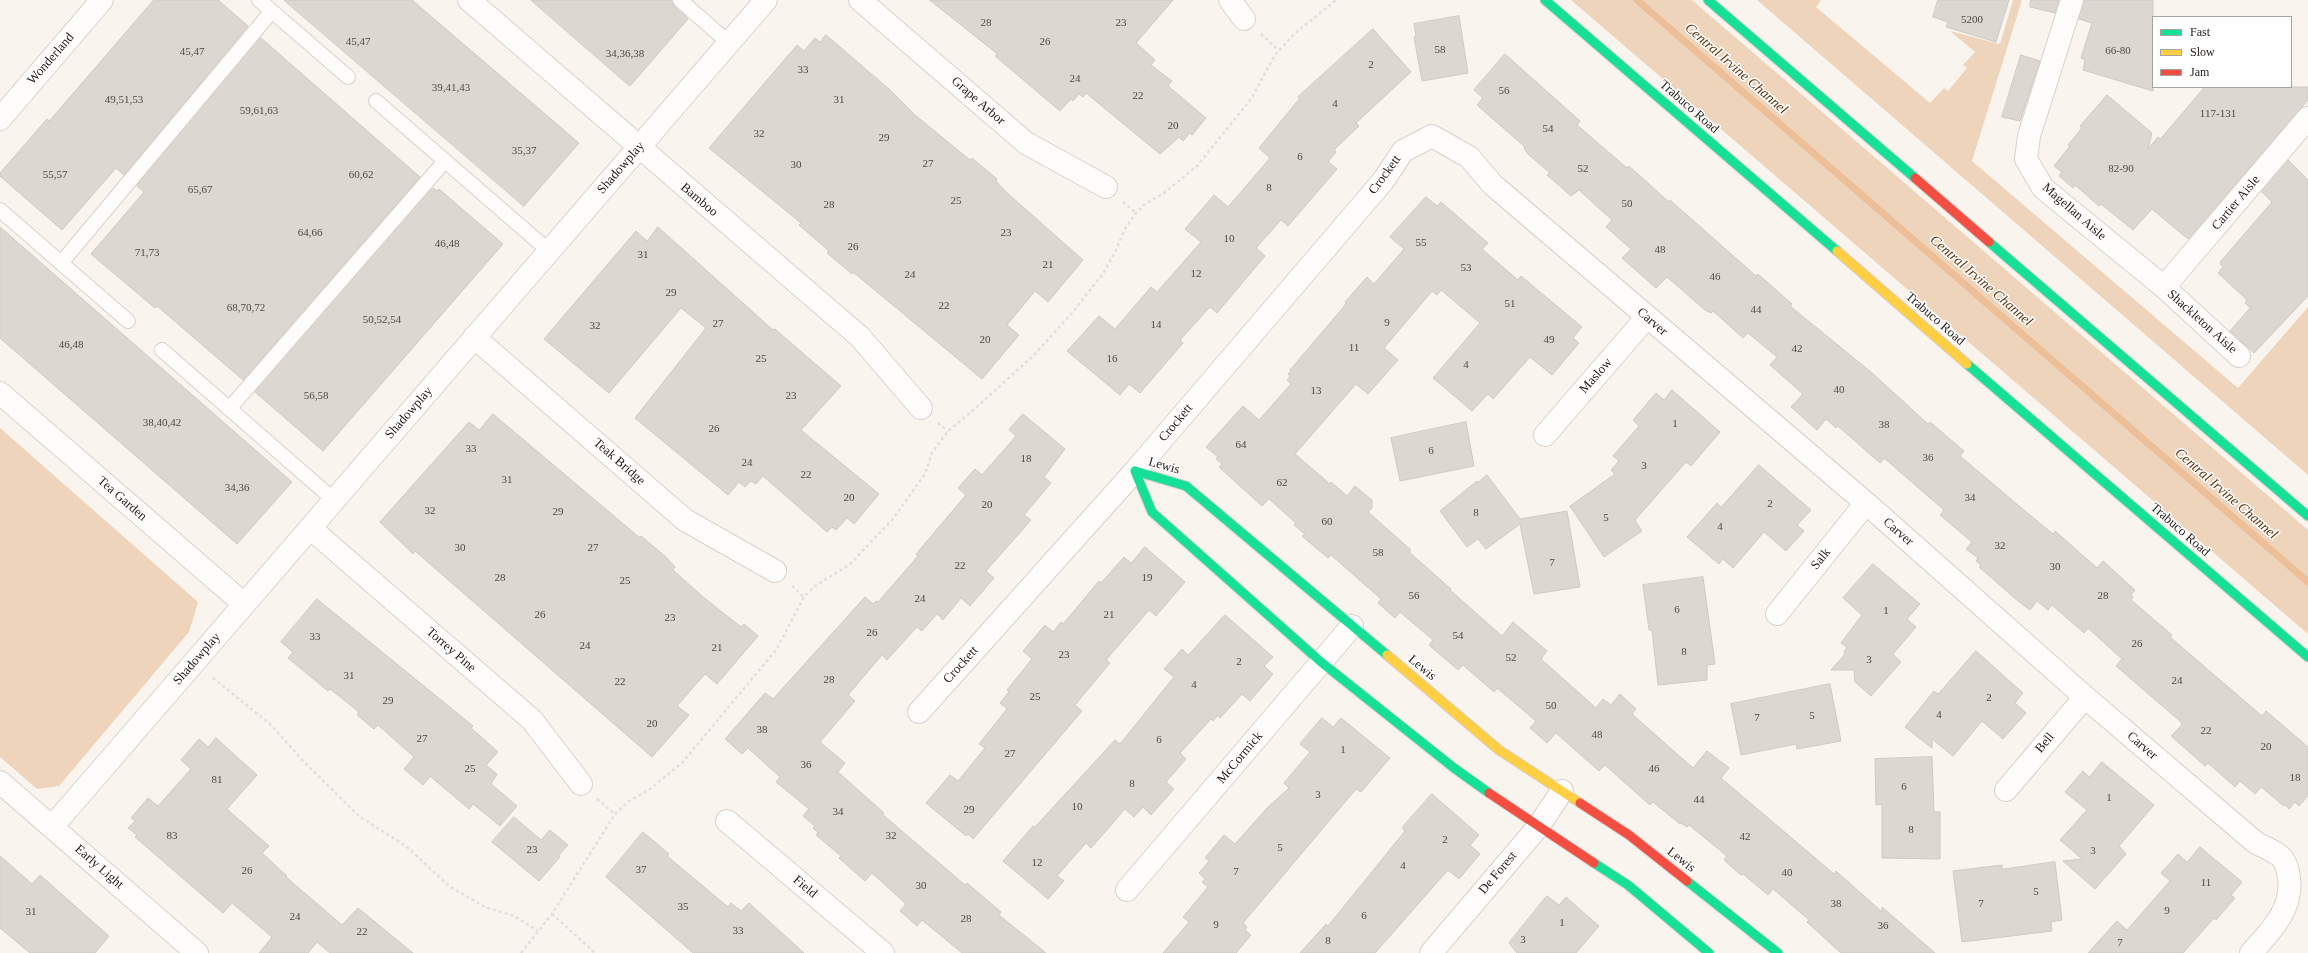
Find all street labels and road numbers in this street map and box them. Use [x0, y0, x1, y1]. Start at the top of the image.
street label: Wonderland [24, 30, 78, 88]
street label: Grape Arbor [948, 73, 1008, 129]
street label: Trabuco Road [1656, 77, 1722, 137]
street label: Shadowplay [594, 139, 648, 197]
street label: Crockett [1366, 152, 1404, 198]
street label: Cartier Aisle [2209, 172, 2263, 234]
street label: Bamboo [677, 180, 721, 220]
street label: Magellan Aisle [2039, 180, 2109, 244]
street label: Shackleton Aisle [2164, 287, 2240, 357]
street label: Trabuco Road [1902, 289, 1968, 349]
street label: Carver [1634, 305, 1670, 339]
street label: Maslow [1576, 355, 1616, 397]
street label: Shadowplay [382, 384, 436, 442]
street label: Crockett [1156, 401, 1196, 445]
street label: Teak Bridge [590, 435, 648, 489]
street label: Lewis [1147, 454, 1181, 478]
street label: Tea Garden [94, 473, 150, 525]
street label: Trabuco Road [2147, 500, 2213, 560]
street label: Carver [1880, 515, 1916, 549]
street label: Salk [1808, 545, 1834, 573]
street label: Torrey Pine [423, 624, 479, 676]
street label: Shadowplay [170, 630, 224, 688]
street label: Crockett [940, 643, 982, 687]
street label: Lewis [1405, 652, 1439, 684]
street label: McCormick [1214, 729, 1266, 787]
street label: Carver [2124, 729, 2160, 763]
street label: Bell [2032, 730, 2058, 756]
street label: Early Light [71, 842, 127, 892]
street label: Lewis [1664, 844, 1698, 876]
street label: De Forest [1476, 848, 1520, 898]
street label: Field [790, 872, 820, 902]

